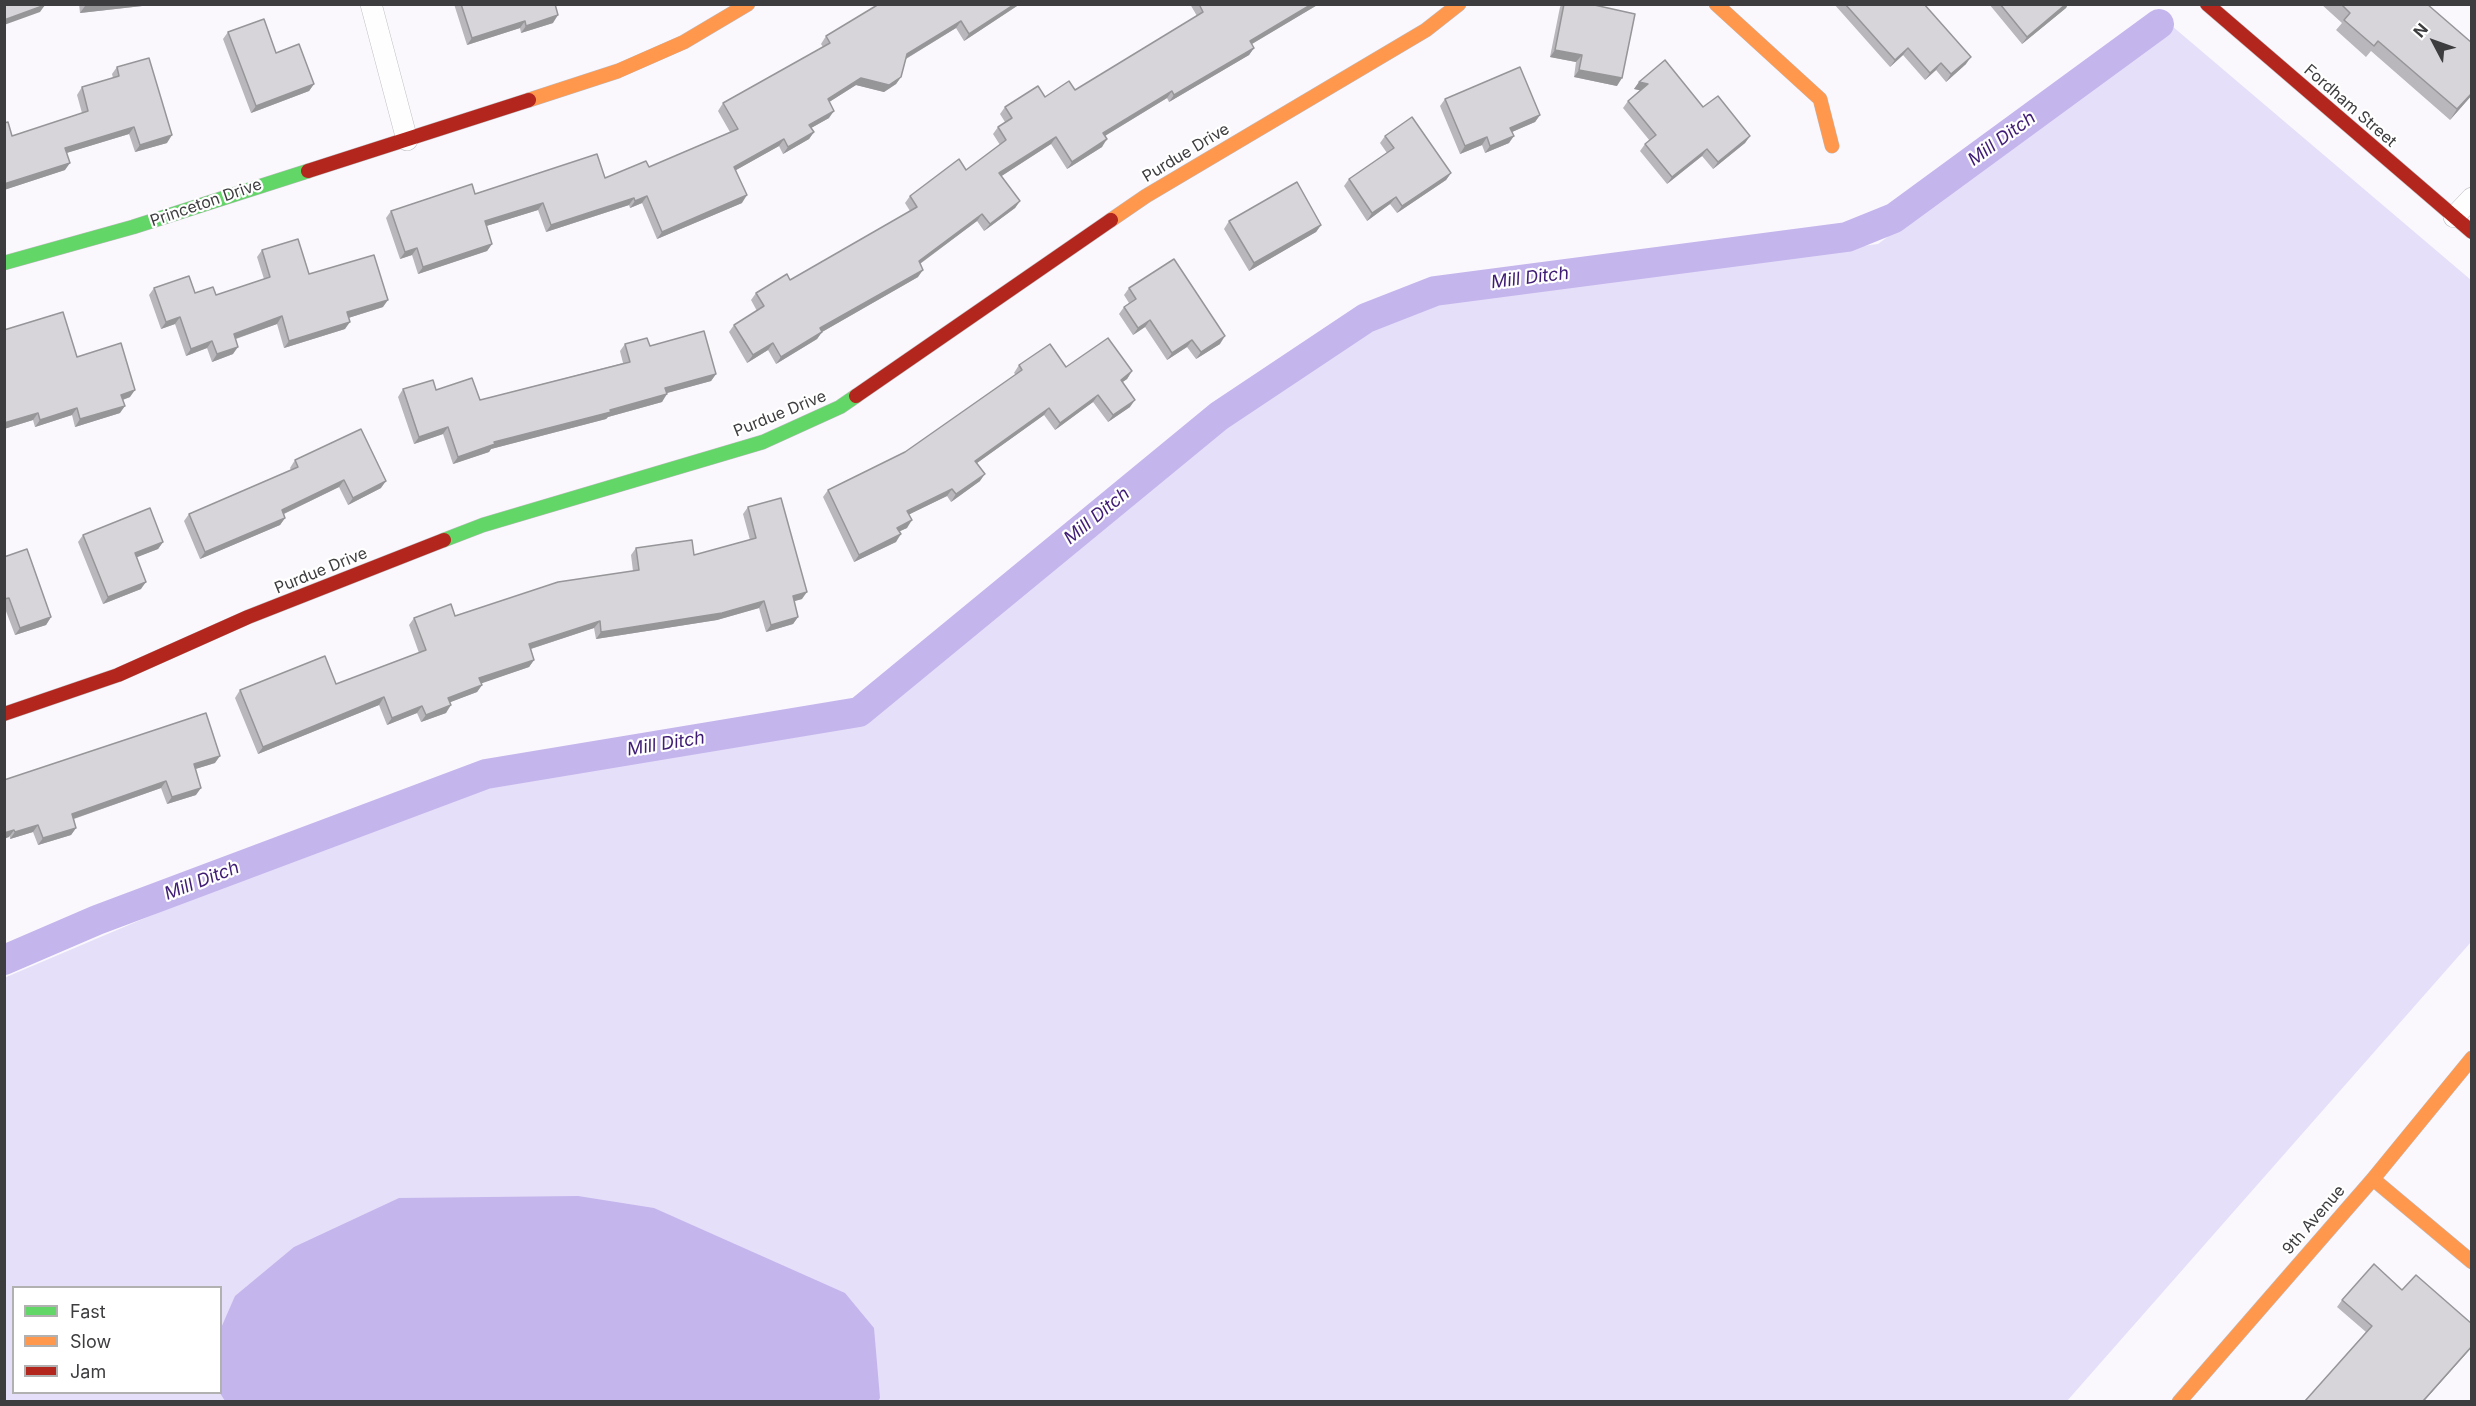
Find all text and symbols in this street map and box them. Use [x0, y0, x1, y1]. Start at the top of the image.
north arrow [2404, 12, 2464, 72]
text: N [2409, 19, 2432, 41]
street label: Fordham Street [2300, 61, 2400, 151]
water label: Mill Ditch [1964, 107, 2040, 171]
street label: Purdue Drive [1139, 119, 1233, 187]
street label: Princeton Drive [148, 175, 264, 231]
water label: Mill Ditch [1490, 263, 1570, 293]
street label: Purdue Drive [731, 387, 829, 441]
water label: Mill Ditch [1060, 483, 1134, 549]
street label: Purdue Drive [272, 544, 370, 598]
water label: Mill Ditch [626, 727, 706, 761]
water label: Mill Ditch [162, 857, 242, 905]
street label: 9th Avenue [2279, 1181, 2349, 1259]
legend [12, 1286, 222, 1394]
text: Fast [70, 1301, 106, 1322]
text: Slow [70, 1331, 111, 1352]
text: Jam [70, 1361, 106, 1382]

